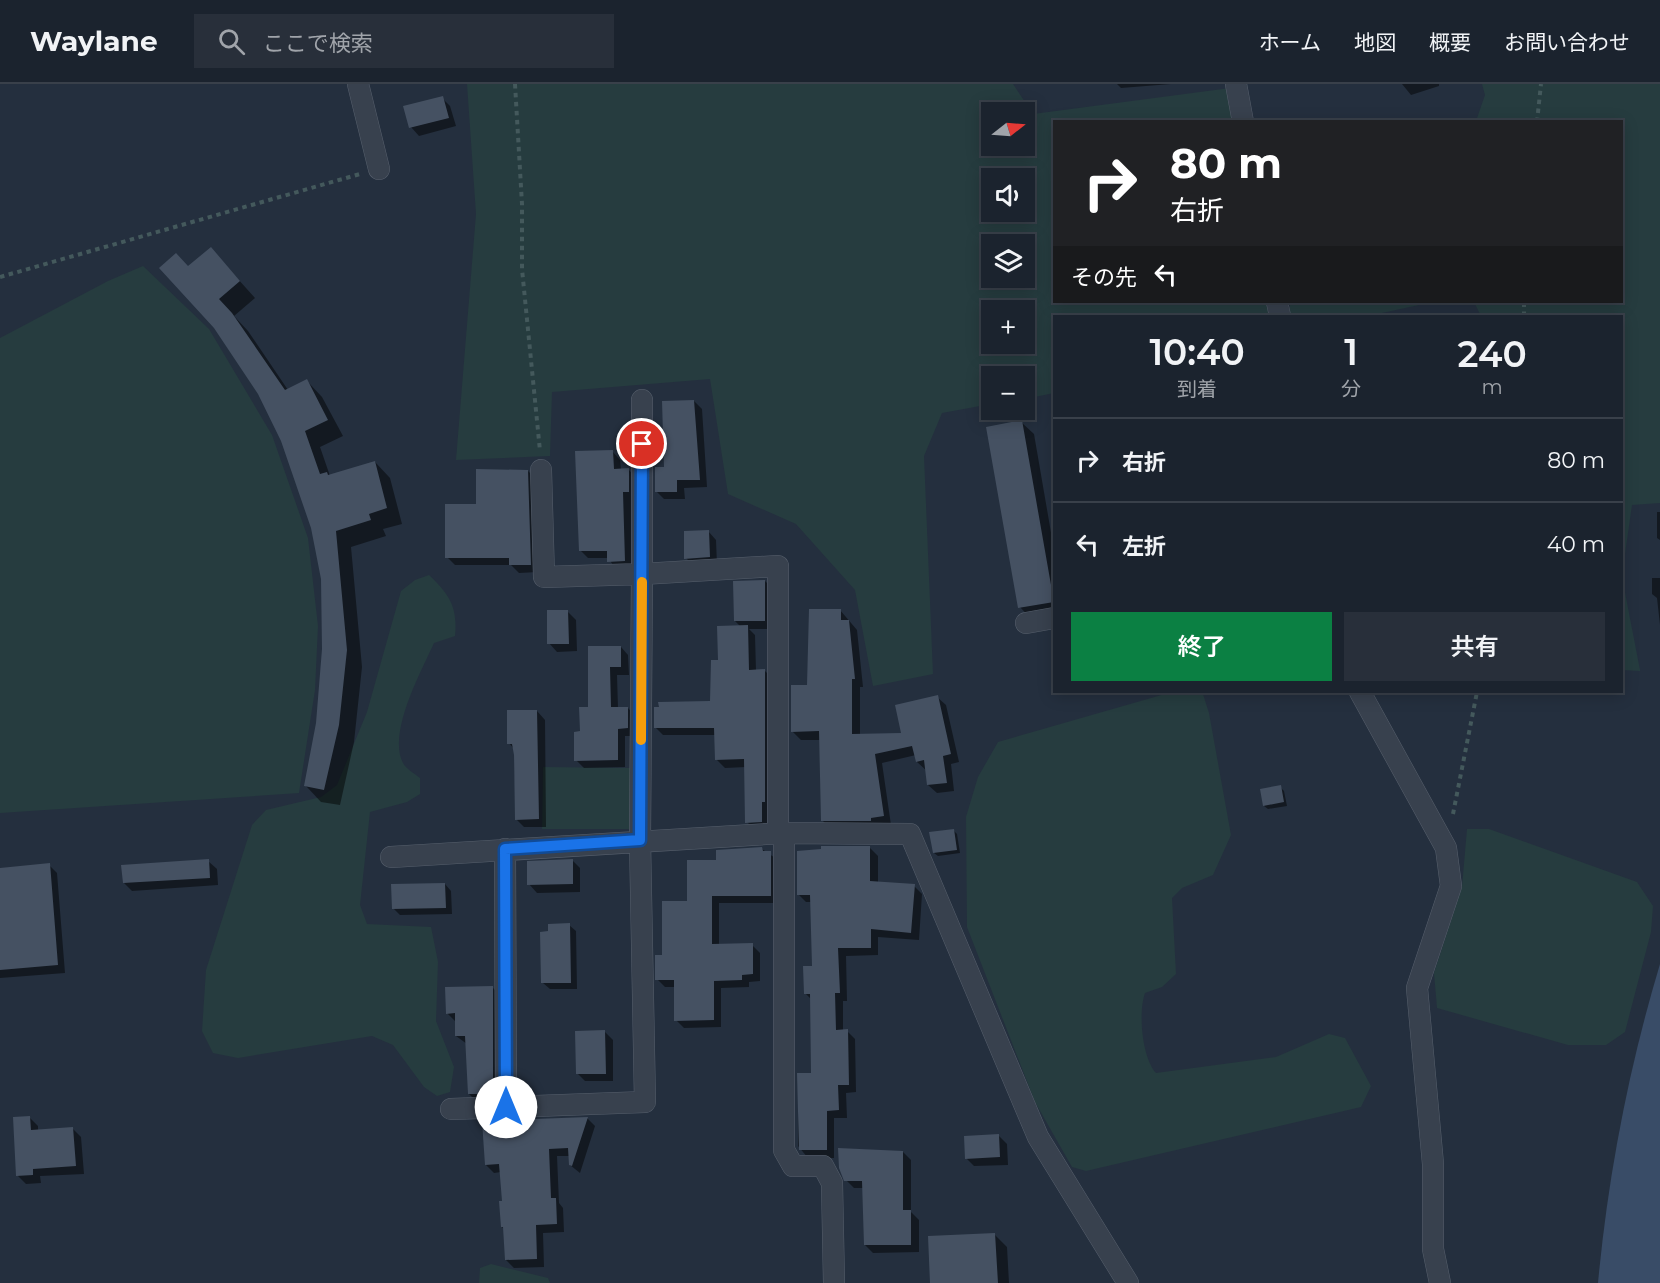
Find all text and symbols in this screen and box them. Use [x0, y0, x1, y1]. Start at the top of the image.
search box [194, 14, 614, 68]
text: Waylane [30, 24, 158, 58]
icon: search [215, 25, 248, 58]
text: ここで検索 [263, 30, 373, 57]
text: ホーム [1259, 30, 1321, 55]
text: 地図 [1354, 30, 1396, 55]
text: 概要 [1429, 30, 1471, 55]
text: お問い合わせ [1504, 30, 1630, 55]
north arrow [981, 102, 1035, 156]
map controls [981, 102, 1035, 420]
text: 80 m [1170, 137, 1282, 189]
icon: right [1071, 144, 1149, 222]
button: sound [981, 168, 1035, 222]
text: 右折 [1170, 194, 1224, 227]
button: layers [981, 234, 1035, 288]
icon: left [1149, 258, 1182, 291]
text: その先 [1071, 264, 1137, 291]
button: + [981, 300, 1035, 354]
text: 10:40 [1149, 330, 1245, 374]
text: 1 [1344, 330, 1358, 374]
text: 240 [1458, 332, 1527, 376]
button: − [981, 366, 1035, 420]
text: m [1481, 375, 1503, 399]
text: 到着 [1177, 377, 1217, 401]
text: 分 [1341, 377, 1361, 401]
pin [616, 418, 667, 469]
icon: arrive [625, 427, 658, 460]
icon: right [1071, 444, 1104, 477]
text: 80 m [1547, 447, 1605, 474]
text: 右折 [1122, 449, 1166, 476]
icon: left [1071, 528, 1104, 561]
text: 40 m [1547, 531, 1605, 558]
text: 左折 [1122, 533, 1166, 560]
button: 終了 [1071, 612, 1332, 681]
button: 共有 [1344, 612, 1605, 681]
position arrow [474, 1075, 538, 1139]

